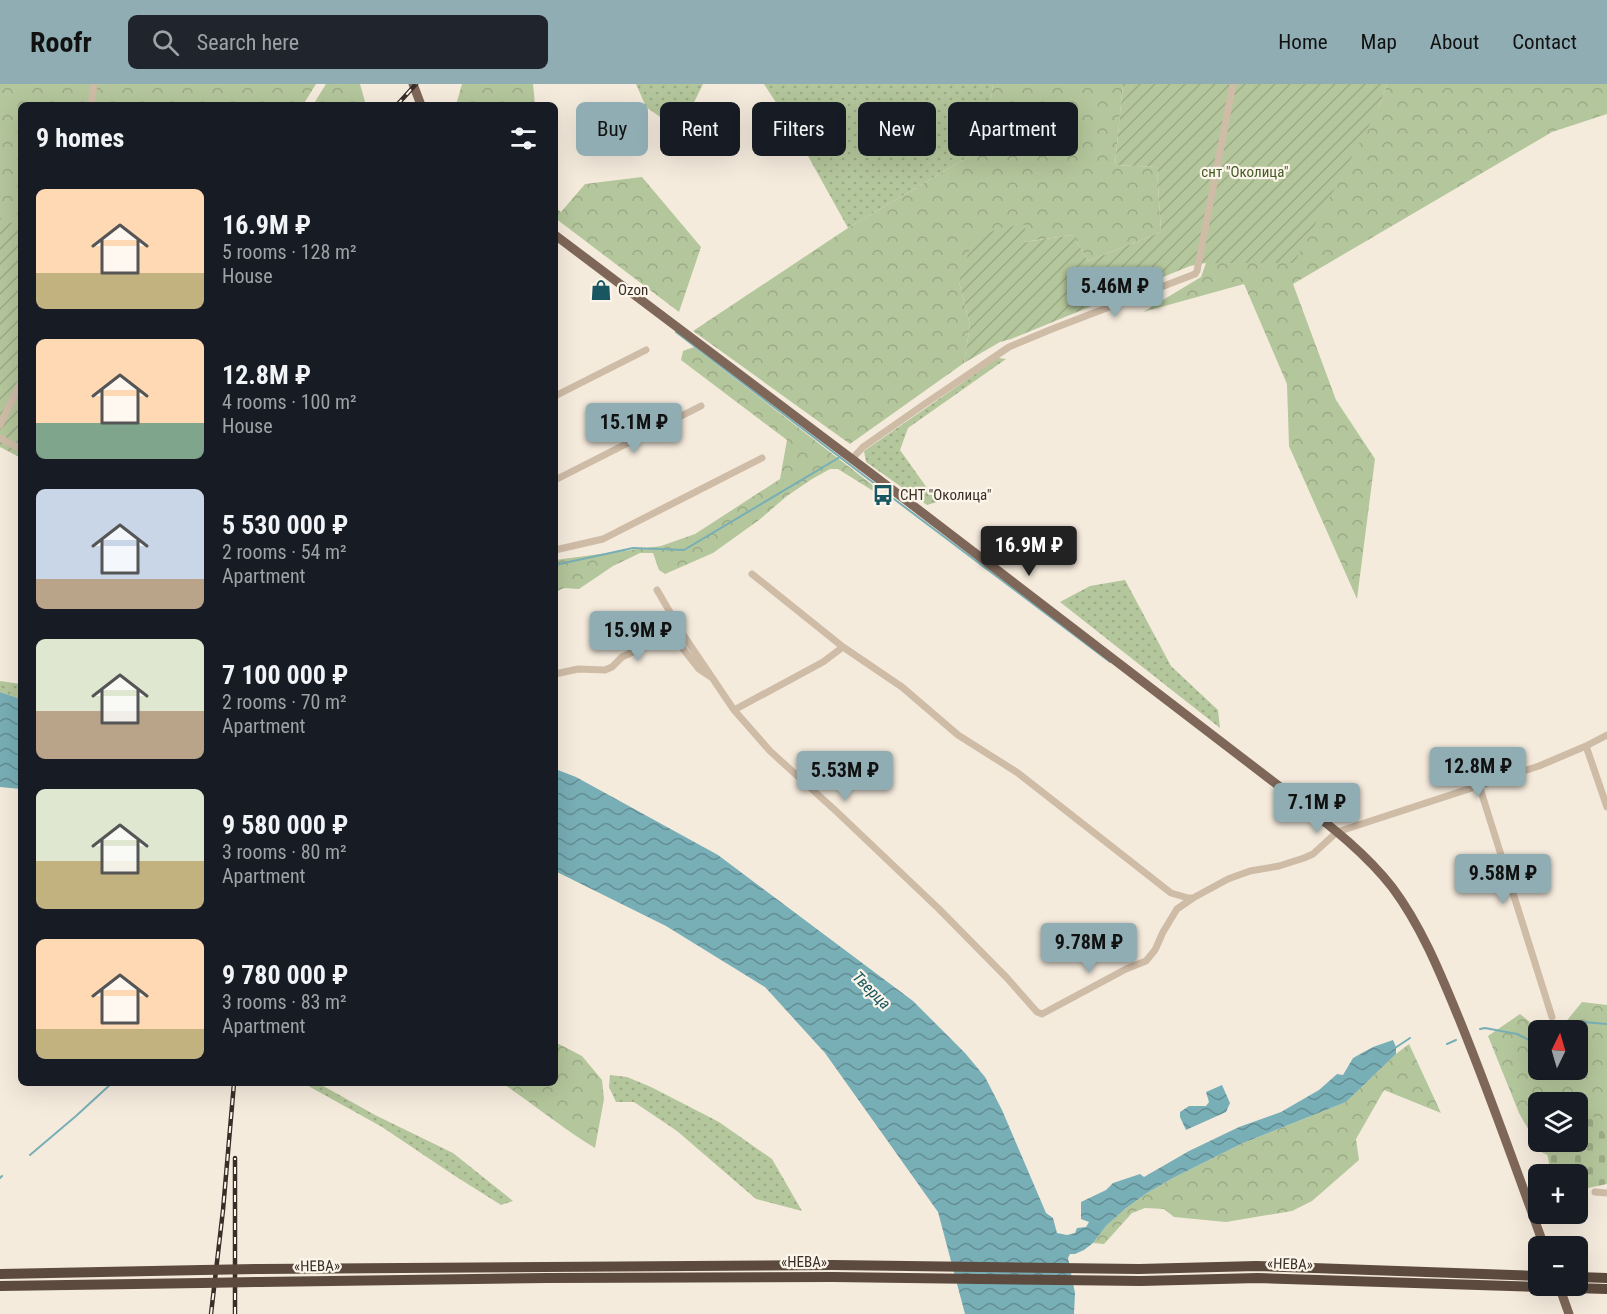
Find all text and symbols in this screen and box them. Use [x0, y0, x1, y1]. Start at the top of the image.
search box [128, 15, 548, 69]
text: Roofr [30, 26, 92, 59]
icon: search [149, 26, 182, 59]
text: Search here [197, 30, 299, 55]
text: Home [1278, 30, 1328, 54]
text: Map [1361, 30, 1397, 54]
text: About [1430, 30, 1479, 54]
text: Contact [1512, 30, 1577, 54]
chip: Buy [576, 102, 648, 156]
chip: Rent [660, 102, 740, 156]
chip: Filters [752, 102, 846, 156]
chip: New [858, 102, 936, 156]
chip: Apartment [948, 102, 1078, 156]
icon: filters [507, 122, 540, 155]
text: 9 homes [36, 123, 124, 153]
park label: снт "Околица" [1201, 163, 1289, 181]
text: 16.9M ₽ [222, 210, 311, 240]
icon: home [84, 213, 156, 285]
text: 5 rooms · 128 m² [222, 240, 357, 264]
text: House [222, 264, 273, 288]
pin: 5.46M ₽ [1060, 267, 1170, 318]
text: 5.46M ₽ [1081, 274, 1149, 298]
shop icon: Ozon [589, 278, 613, 302]
place label: Ozon [618, 281, 648, 299]
text: 12.8M ₽ [222, 360, 311, 390]
icon: home [84, 363, 156, 435]
text: 4 rooms · 100 m² [222, 390, 357, 414]
pin: 15.1M ₽ [579, 403, 689, 454]
text: 15.1M ₽ [600, 410, 668, 434]
text: House [222, 414, 273, 438]
bus stop icon: СНТ "Околица" [871, 483, 895, 507]
place label: СНТ "Околица" [900, 486, 992, 504]
text: 5 530 000 ₽ [222, 510, 348, 540]
icon: home [84, 513, 156, 585]
pin: 16.9M ₽ [974, 526, 1084, 577]
text: 16.9M ₽ [995, 533, 1063, 557]
text: 2 rooms · 54 m² [222, 540, 347, 564]
text: Apartment [222, 564, 306, 588]
pin: 15.9M ₽ [583, 611, 693, 662]
text: 15.9M ₽ [604, 618, 672, 642]
text: 7 100 000 ₽ [222, 660, 348, 690]
icon: home [84, 663, 156, 735]
text: 2 rooms · 70 m² [222, 690, 347, 714]
text: Apartment [222, 714, 306, 738]
pin: 12.8M ₽ [1423, 747, 1533, 798]
pin: 5.53M ₽ [790, 751, 900, 802]
text: 12.8M ₽ [1444, 754, 1512, 778]
text: 5.53M ₽ [811, 758, 879, 782]
pin: 7.1M ₽ [1268, 783, 1366, 834]
text: 7.1M ₽ [1288, 790, 1346, 814]
text: 9 580 000 ₽ [222, 810, 348, 840]
icon: home [84, 813, 156, 885]
text: 3 rooms · 80 m² [222, 840, 347, 864]
pin: 9.58M ₽ [1448, 854, 1558, 905]
text: 9.58M ₽ [1469, 861, 1537, 885]
text: Apartment [222, 864, 306, 888]
pin: 9.78M ₽ [1034, 923, 1144, 974]
text: 9.78M ₽ [1055, 930, 1123, 954]
text: 9 780 000 ₽ [222, 960, 348, 990]
icon: home [84, 963, 156, 1035]
water label: Тверца [849, 967, 895, 1013]
text: 3 rooms · 83 m² [222, 990, 347, 1014]
text: Apartment [222, 1014, 306, 1038]
north arrow [1528, 1020, 1588, 1080]
map controls [1528, 1020, 1588, 1296]
button: layers [1528, 1092, 1588, 1152]
button: + [1528, 1164, 1588, 1224]
button: − [1528, 1236, 1588, 1296]
street label: «НЕВА» [781, 1253, 827, 1271]
street label: «НЕВА» [1267, 1254, 1313, 1274]
street label: «НЕВА» [294, 1257, 340, 1275]

